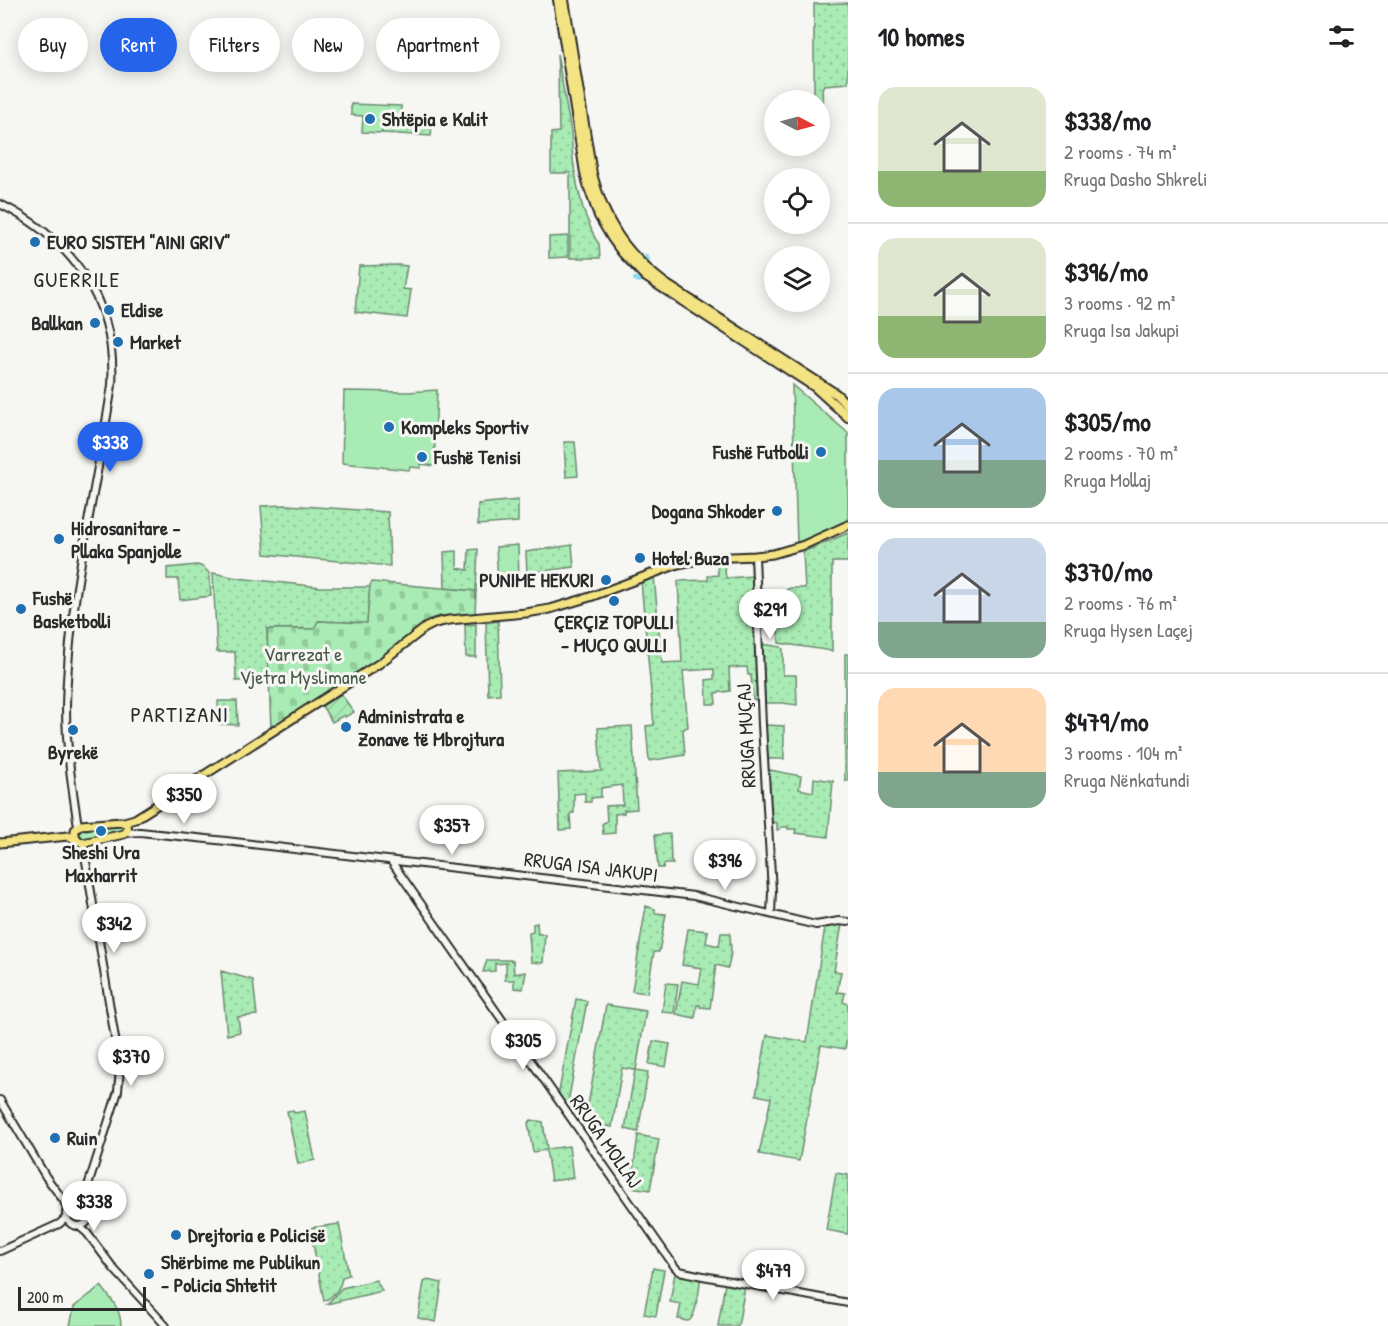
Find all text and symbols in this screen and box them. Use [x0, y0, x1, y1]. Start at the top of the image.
chip: Buy [18, 18, 88, 72]
chip: Rent [100, 18, 177, 72]
chip: Filters [189, 18, 280, 72]
chip: New [292, 18, 364, 72]
chip: Apartment [376, 18, 500, 72]
text: 10 homes [878, 19, 965, 54]
icon: filters [1325, 20, 1358, 53]
north arrow [764, 90, 830, 156]
map controls [764, 90, 830, 312]
text: $338/mo [1064, 103, 1151, 138]
place label: Shtëpia e Kalit [382, 105, 489, 133]
icon: home [926, 111, 998, 183]
marker: Shtëpia e Kalit [363, 112, 377, 126]
text: 2 rooms · 74 m² [1064, 138, 1176, 165]
text: Rruga Dasho Shkreli [1064, 165, 1208, 192]
button: locate [764, 168, 830, 234]
place label: EURO SISTEM "AINI GRIV" [47, 228, 231, 255]
marker: EURO SISTEM "AINI GRIV" [28, 235, 42, 249]
button: layers [764, 246, 830, 312]
text: $396/mo [1064, 254, 1148, 289]
icon: home [926, 262, 998, 334]
district label: GUERRILE [33, 264, 121, 294]
text: 3 rooms · 92 m² [1064, 289, 1175, 316]
place label: Eldise [121, 296, 163, 323]
marker: Eldise [102, 303, 116, 317]
place label: Ballkan [31, 309, 83, 336]
marker: Ballkan [88, 316, 102, 330]
text: Rruga Isa Jakupi [1064, 316, 1180, 343]
place label: Market [130, 328, 182, 355]
marker: Market [111, 335, 125, 349]
text: $305/mo [1064, 404, 1151, 439]
icon: home [926, 412, 998, 484]
place label: Kompleks Sportiv [401, 413, 529, 441]
marker: Kompleks Sportiv [382, 420, 396, 434]
pin: $338 [74, 422, 146, 473]
text: $338 [92, 428, 128, 455]
place label: Fushë Futbolli [712, 438, 809, 465]
text: 2 rooms · 70 m² [1064, 439, 1178, 466]
place label: Fushë Tenisi [433, 443, 521, 470]
marker: Fushë Futbolli [814, 445, 828, 459]
marker: Fushë Tenisi [415, 450, 429, 464]
text: Rruga Mollaj [1064, 466, 1151, 493]
place label: Dogana Shkoder [652, 497, 765, 525]
marker: Dogana Shkoder [770, 504, 784, 518]
place label: Hidrosanitare - Pllaka Spanjolle [71, 514, 182, 565]
marker: Hidrosanitare - Pllaka Spanjolle [52, 532, 66, 546]
place label: Hotel Buza [652, 544, 729, 571]
marker: Hotel Buza [633, 551, 647, 565]
text: $370/mo [1064, 554, 1153, 589]
icon: home [926, 562, 998, 634]
place label: PUNIME HEKURI [479, 566, 594, 593]
marker: PUNIME HEKURI [599, 573, 613, 587]
place label: Fushë Basketbolli [32, 584, 111, 634]
pin: $291 [734, 589, 806, 640]
text: 2 rooms · 76 m² [1064, 589, 1177, 616]
marker: ÇERÇIZ TOPULLI - MUÇO QULLI [607, 594, 621, 608]
text: $291 [753, 595, 787, 622]
marker: Fushë Basketbolli [14, 602, 28, 616]
place label: ÇERÇIZ TOPULLI - MUÇO QULLI [554, 608, 674, 658]
text: Rruga Hysen Laçej [1064, 616, 1193, 643]
park label: Varrezat e Vjetra Myslimane [239, 640, 367, 690]
street label: RRUGA MUÇAJ [729, 683, 762, 789]
district label: PARTIZANI [130, 699, 230, 729]
place label: Administrata e Zonave të Mbrojtura [358, 702, 504, 752]
text: $479/mo [1064, 704, 1149, 739]
icon: home [926, 712, 998, 784]
marker: Administrata e Zonave të Mbrojtura [339, 720, 353, 734]
marker: Byrekë [66, 723, 80, 737]
place label: Byrekë [48, 738, 98, 766]
text: 3 rooms · 104 m² [1064, 739, 1182, 766]
text: Rruga Nënkatundi [1064, 766, 1190, 793]
pin: $350 [148, 774, 220, 825]
text: $350 [166, 780, 202, 807]
pin: $357 [416, 805, 488, 856]
text: $357 [433, 811, 471, 838]
marker: Sheshi Ura Maxharrit [94, 824, 108, 838]
place label: Sheshi Ura Maxharrit [62, 838, 140, 888]
pin: $396 [689, 840, 761, 891]
street label: RRUGA ISA JAKUPI [523, 845, 659, 888]
text: $396 [708, 846, 742, 873]
pin: $342 [78, 903, 150, 954]
text: $342 [96, 909, 132, 936]
pin: $305 [487, 1020, 559, 1071]
text: $305 [505, 1026, 541, 1053]
pin: $370 [95, 1036, 167, 1087]
text: $370 [112, 1042, 150, 1069]
street label: RRUGA MOLLAJ [564, 1089, 648, 1193]
place label: Ruin [67, 1124, 98, 1151]
marker: Ruin [48, 1131, 62, 1145]
pin: $338 [58, 1181, 130, 1232]
text: $338 [76, 1187, 112, 1214]
place label: Drejtoria e Policisë [188, 1221, 325, 1248]
marker: Drejtoria e Policisë [169, 1228, 183, 1242]
place label: Shërbime me Publikun - Policia Shtetit [161, 1248, 320, 1298]
pin: $479 [737, 1250, 809, 1301]
text: $479 [756, 1256, 790, 1283]
marker: Shërbime me Publikun - Policia Shtetit [142, 1267, 156, 1281]
scale bar [18, 1284, 146, 1312]
text: 200 m [27, 1286, 63, 1308]

